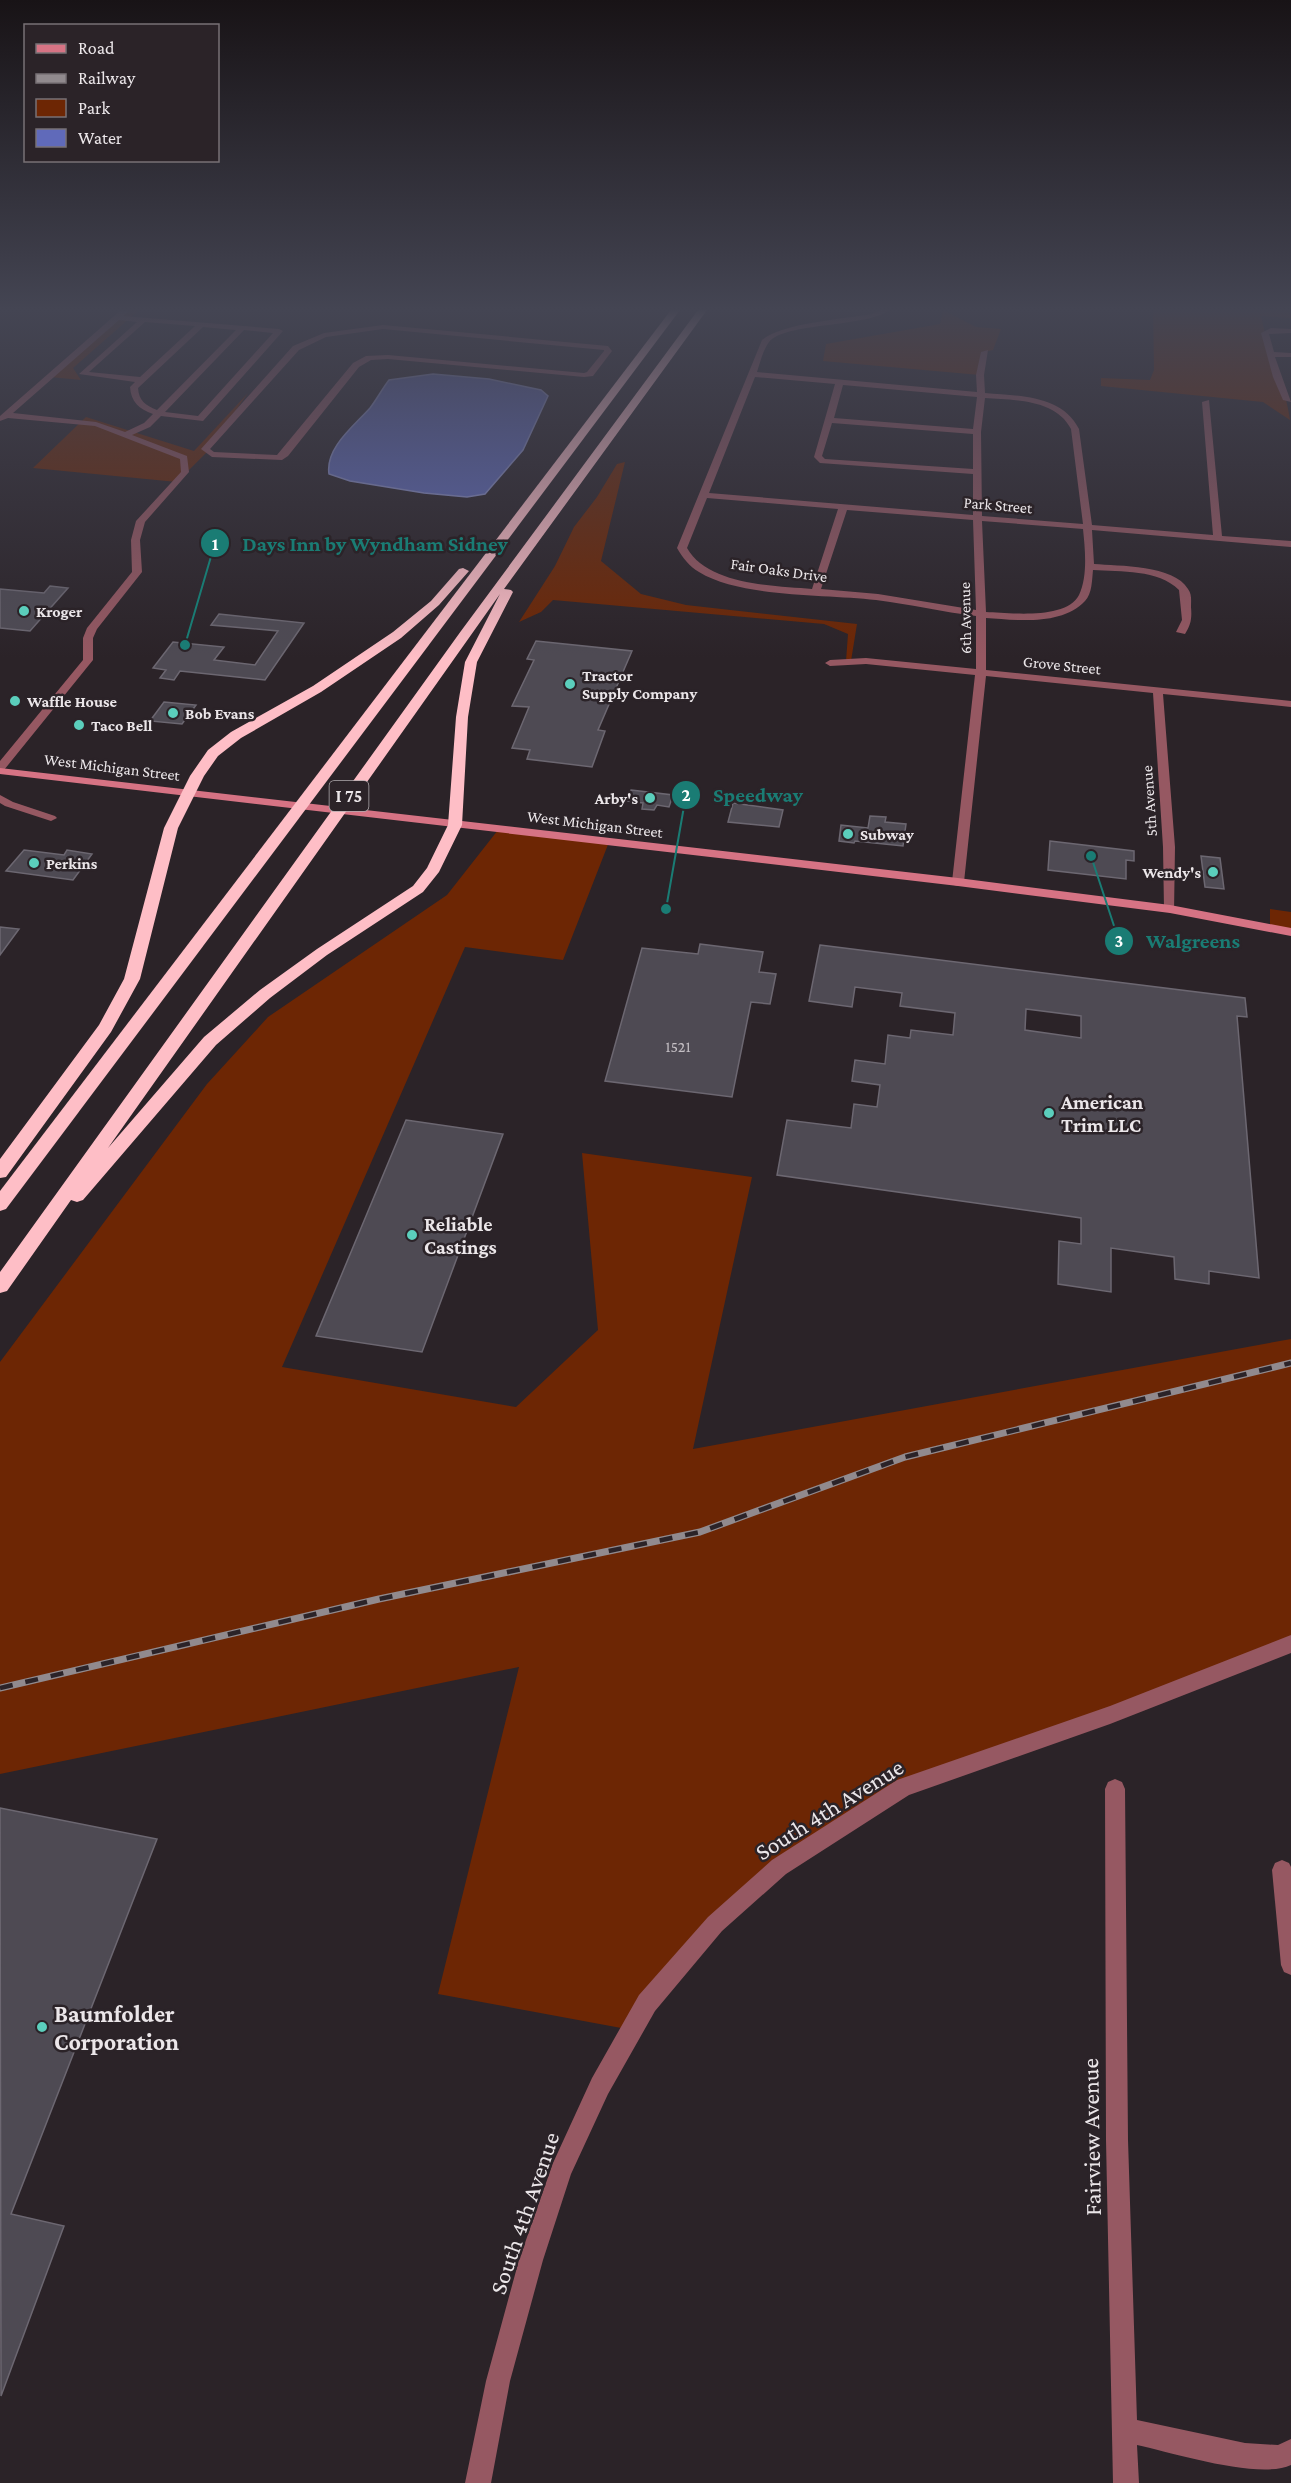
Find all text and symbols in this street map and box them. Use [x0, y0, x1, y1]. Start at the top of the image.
legend [24, 24, 219, 162]
text: Road [78, 38, 115, 58]
text: Railway [78, 68, 136, 88]
text: Park [78, 98, 110, 118]
text: Water [78, 128, 123, 148]
street label: Park Street [963, 494, 1034, 517]
callout: Days Inn by Wyndham Sidney [200, 524, 520, 563]
text: Days Inn by Wyndham Sidney [242, 532, 509, 556]
text: 1 [212, 534, 219, 554]
street label: Fair Oaks Drive [730, 555, 828, 585]
street label: 6th Avenue [956, 582, 974, 654]
place label: Kroger [36, 603, 83, 620]
marker: Kroger [17, 604, 31, 618]
street label: Grove Street [1022, 652, 1102, 678]
place label: Tractor Supply Company [582, 667, 697, 702]
marker: Tractor Supply Company [563, 677, 577, 691]
place label: Waffle House [26, 693, 118, 710]
marker: Waffle House [8, 694, 22, 708]
place label: Bob Evans [185, 705, 255, 722]
marker: Bob Evans [166, 706, 180, 720]
place label: Taco Bell [91, 717, 153, 734]
marker: Taco Bell [72, 718, 86, 732]
street label: West Michigan Street [43, 750, 182, 785]
street label: 5th Avenue [1138, 765, 1160, 837]
callout: Speedway [671, 775, 815, 814]
road number: I 75 [330, 781, 368, 811]
text: Speedway [713, 783, 804, 807]
text: 2 [681, 785, 691, 805]
place label: Arby's [594, 790, 638, 807]
marker: Arby's [643, 791, 657, 805]
street label: West Michigan Street [526, 807, 665, 842]
place label: Subway [860, 826, 914, 843]
marker: Subway [841, 827, 855, 841]
place label: Perkins [46, 855, 98, 872]
marker: Perkins [27, 856, 41, 870]
place label: Wendy's [1141, 864, 1201, 881]
marker: Wendy's [1206, 865, 1220, 879]
callout: Walgreens [1104, 922, 1252, 961]
text: Walgreens [1145, 929, 1240, 953]
text: 3 [1115, 931, 1123, 951]
house number: 1521 [665, 1038, 691, 1055]
place label: American Trim LLC [1060, 1091, 1144, 1136]
marker: American Trim LLC [1042, 1106, 1056, 1120]
place label: Reliable Castings [424, 1213, 497, 1258]
marker: Reliable Castings [405, 1228, 419, 1242]
street label: South 4th Avenue [750, 1753, 908, 1865]
place label: Baumfolder Corporation [54, 2000, 179, 2055]
marker: Baumfolder Corporation [35, 2020, 49, 2034]
street label: Fairview Avenue [1076, 2058, 1106, 2216]
street label: South 4th Avenue [484, 2128, 564, 2298]

